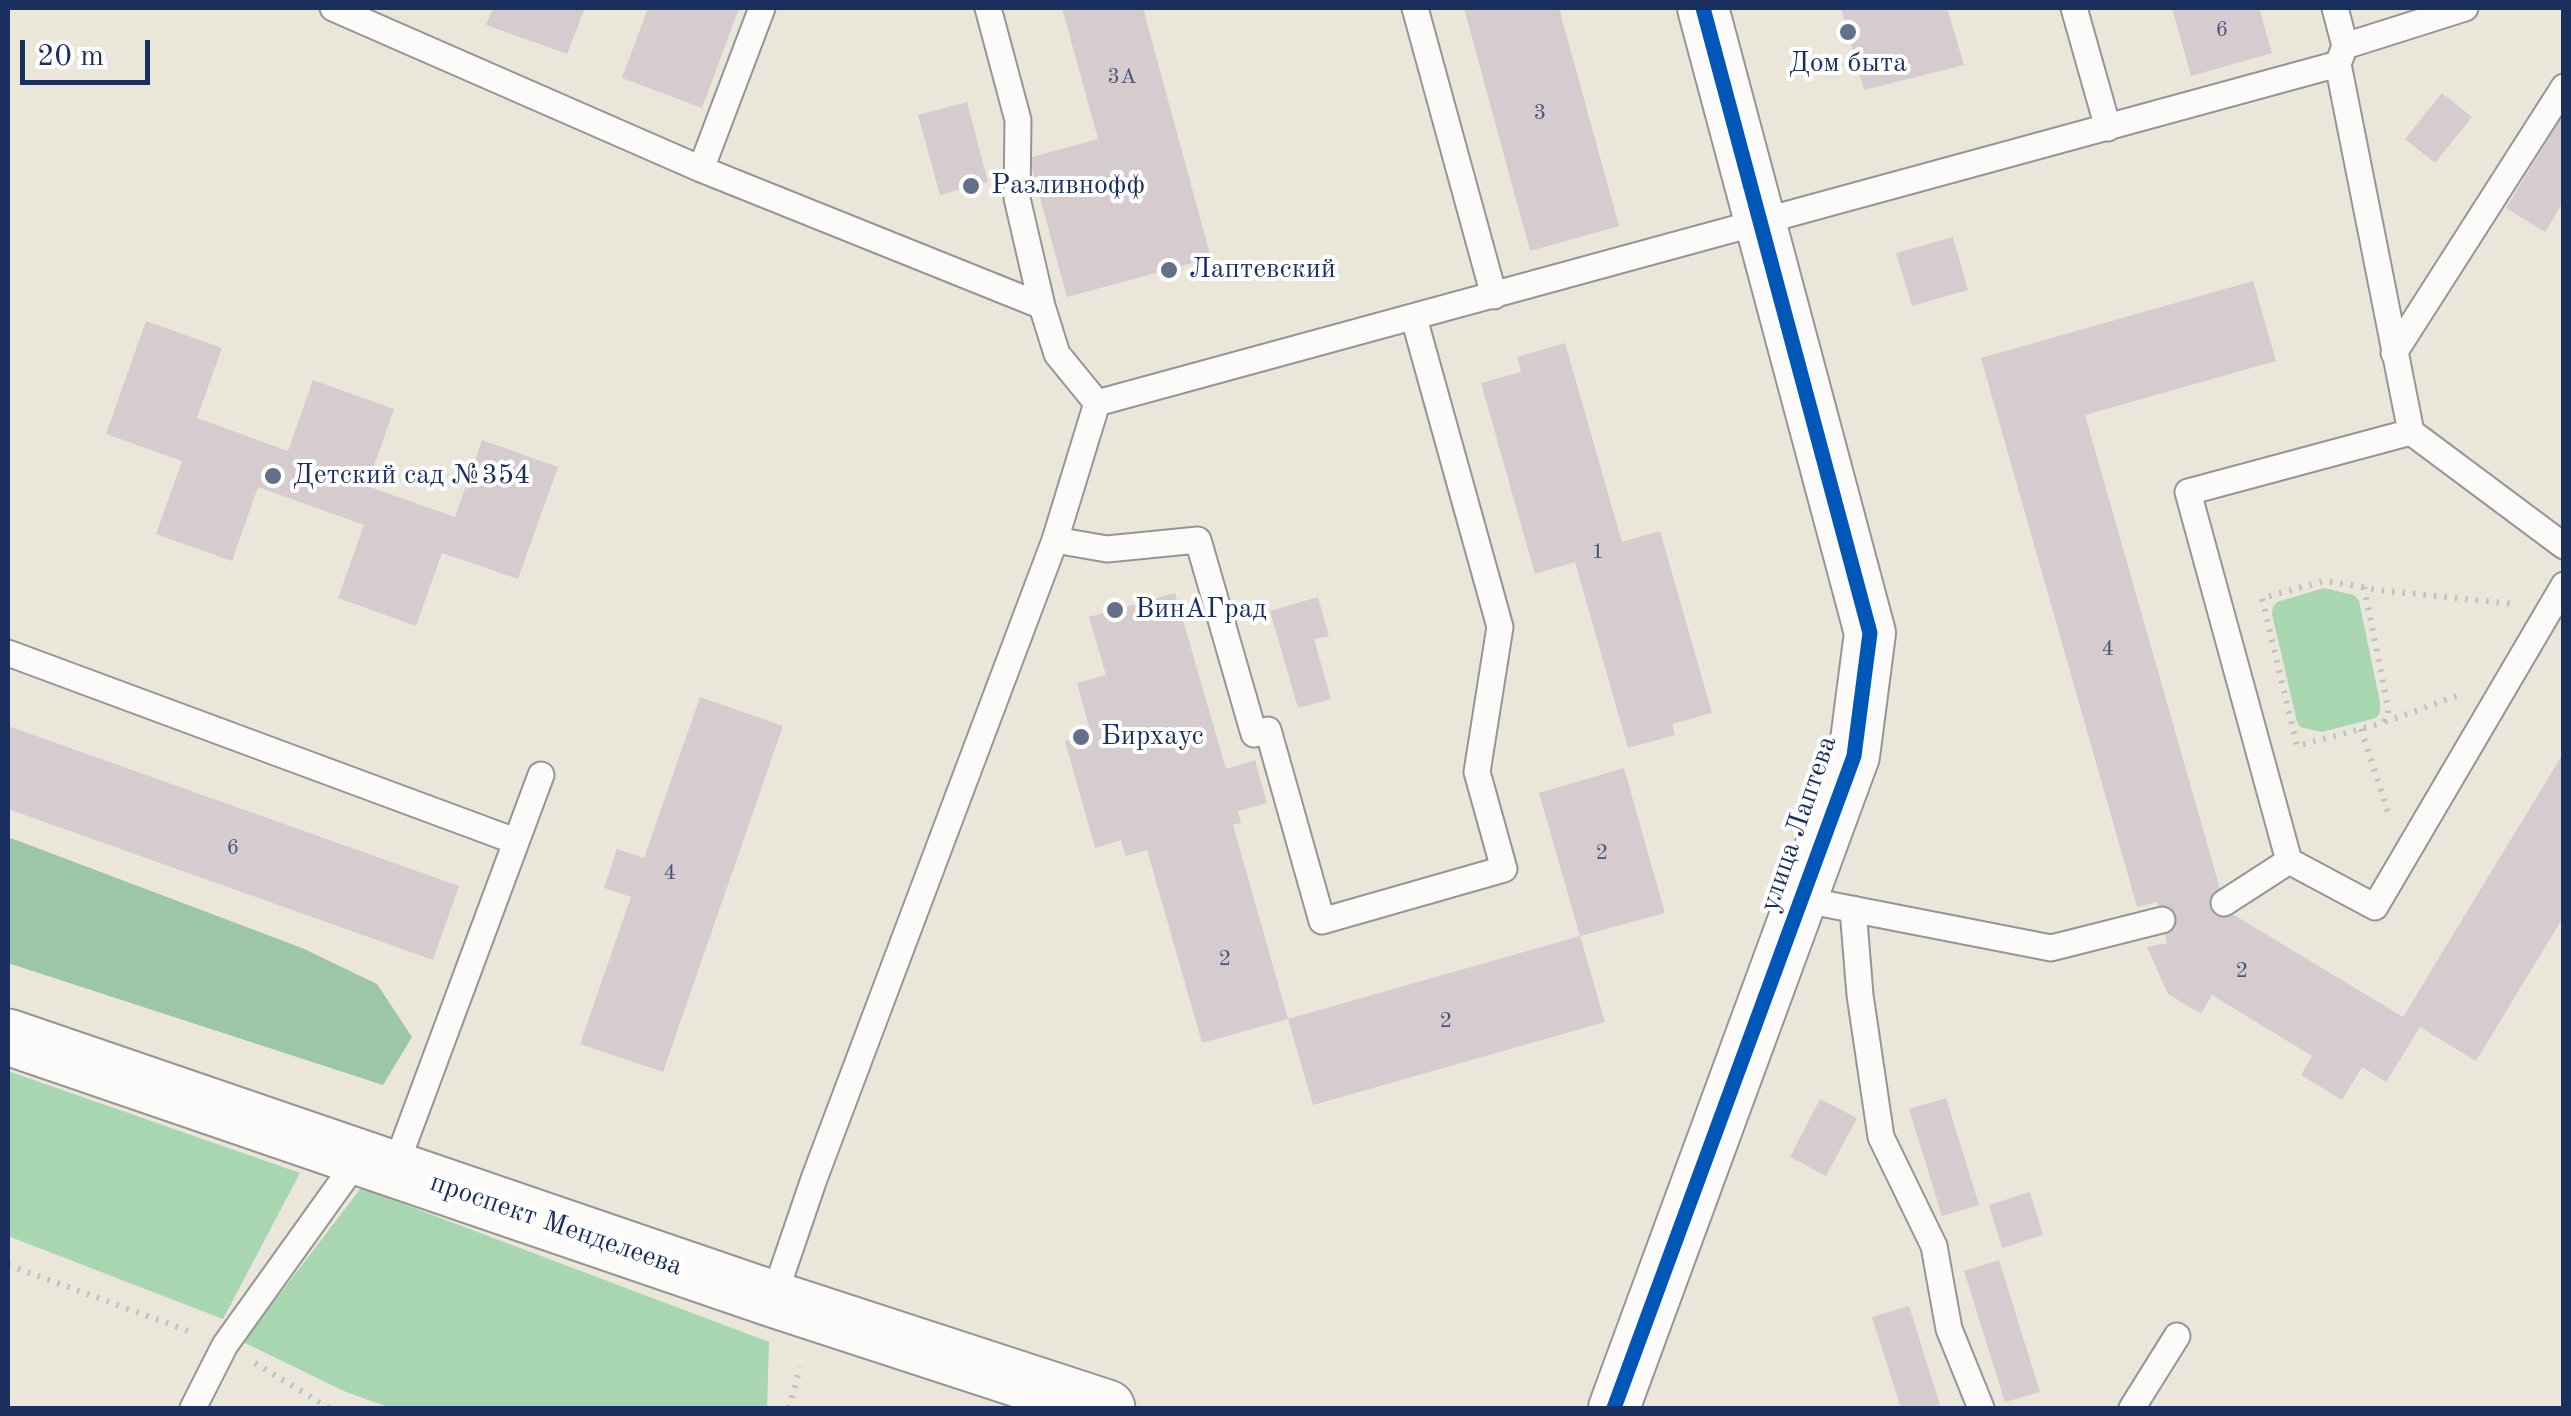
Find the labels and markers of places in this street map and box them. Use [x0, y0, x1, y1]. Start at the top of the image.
marker: Дом быта [1837, 21, 1859, 43]
place label: Дом быта [1789, 47, 1907, 81]
place label: Разливнофф [991, 169, 1145, 203]
marker: Разливнофф [960, 175, 982, 197]
place label: Лаптевский [1189, 253, 1336, 287]
marker: Лаптевский [1158, 259, 1180, 281]
place label: Детский сад №354 [293, 459, 530, 493]
marker: Детский сад №354 [262, 465, 284, 487]
place label: ВинАГрад [1135, 593, 1266, 627]
marker: ВинАГрад [1104, 599, 1126, 621]
place label: Бирхаус [1101, 720, 1204, 754]
marker: Бирхаус [1070, 726, 1092, 748]

